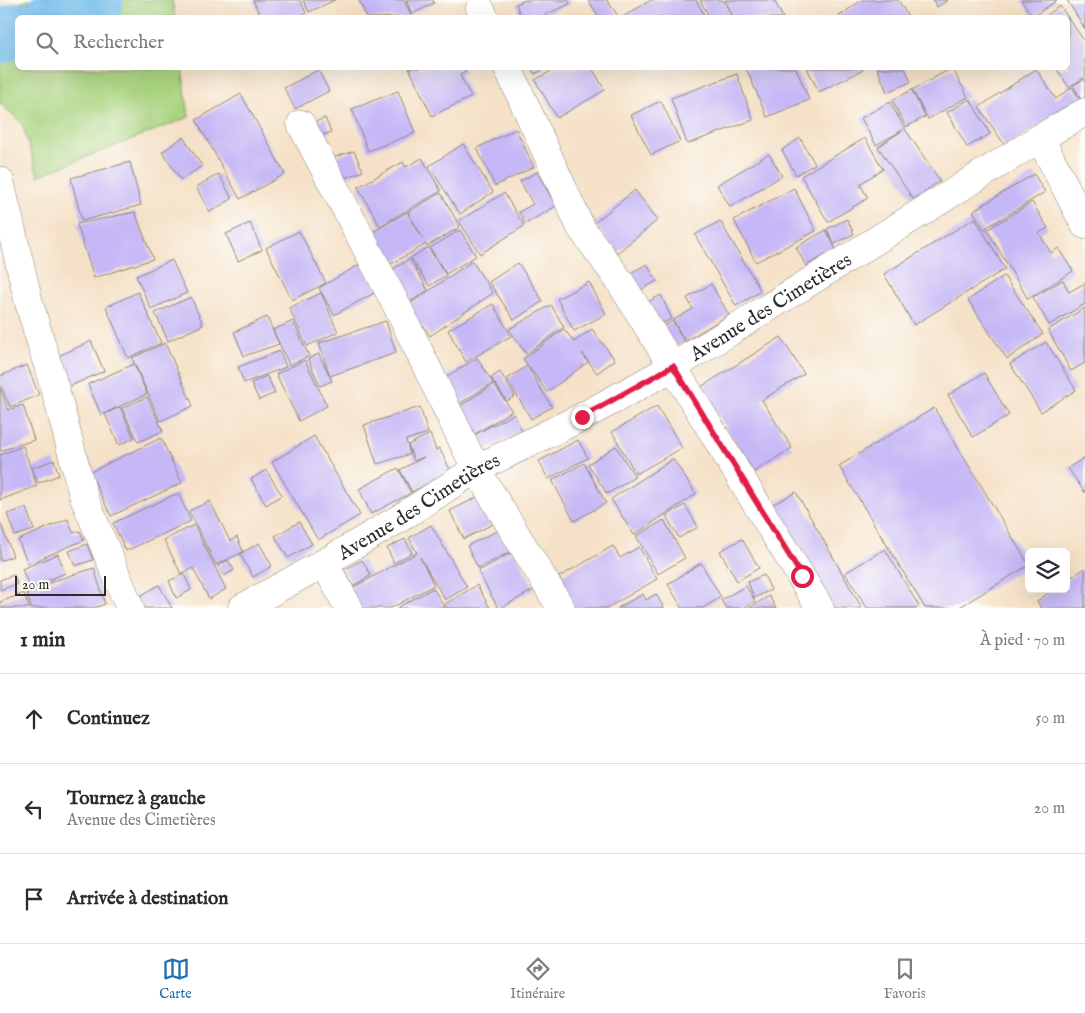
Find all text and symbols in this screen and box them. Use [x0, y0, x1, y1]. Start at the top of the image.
search box [15, 15, 1070, 70]
icon: search [33, 29, 61, 57]
text: Rechercher [73, 31, 164, 55]
street label: Avenue des Cimetières [685, 248, 857, 368]
route end [571, 406, 594, 429]
street label: Avenue des Cimetières [333, 448, 504, 567]
map controls [1025, 548, 1070, 593]
button: layers [1025, 548, 1070, 593]
route start [791, 565, 814, 588]
scale bar [15, 573, 106, 596]
text: 20 m [22, 576, 49, 594]
text: 1 min [20, 627, 65, 654]
text: À pied · 70 m [980, 631, 1065, 651]
icon: ahead [20, 705, 48, 733]
text: Continuez [67, 707, 150, 731]
text: 50 m [1036, 709, 1065, 729]
text: Tournez à gauche [67, 787, 206, 811]
icon: left [20, 795, 48, 823]
text: 20 m [1034, 799, 1065, 819]
text: Avenue des Cimetières [67, 811, 216, 831]
icon: arrive [20, 885, 48, 913]
text: Arrivée à destination [67, 887, 228, 911]
tab: Carte [159, 955, 192, 1003]
tab: Itinéraire [510, 955, 565, 1003]
tab: Favoris [884, 955, 926, 1003]

